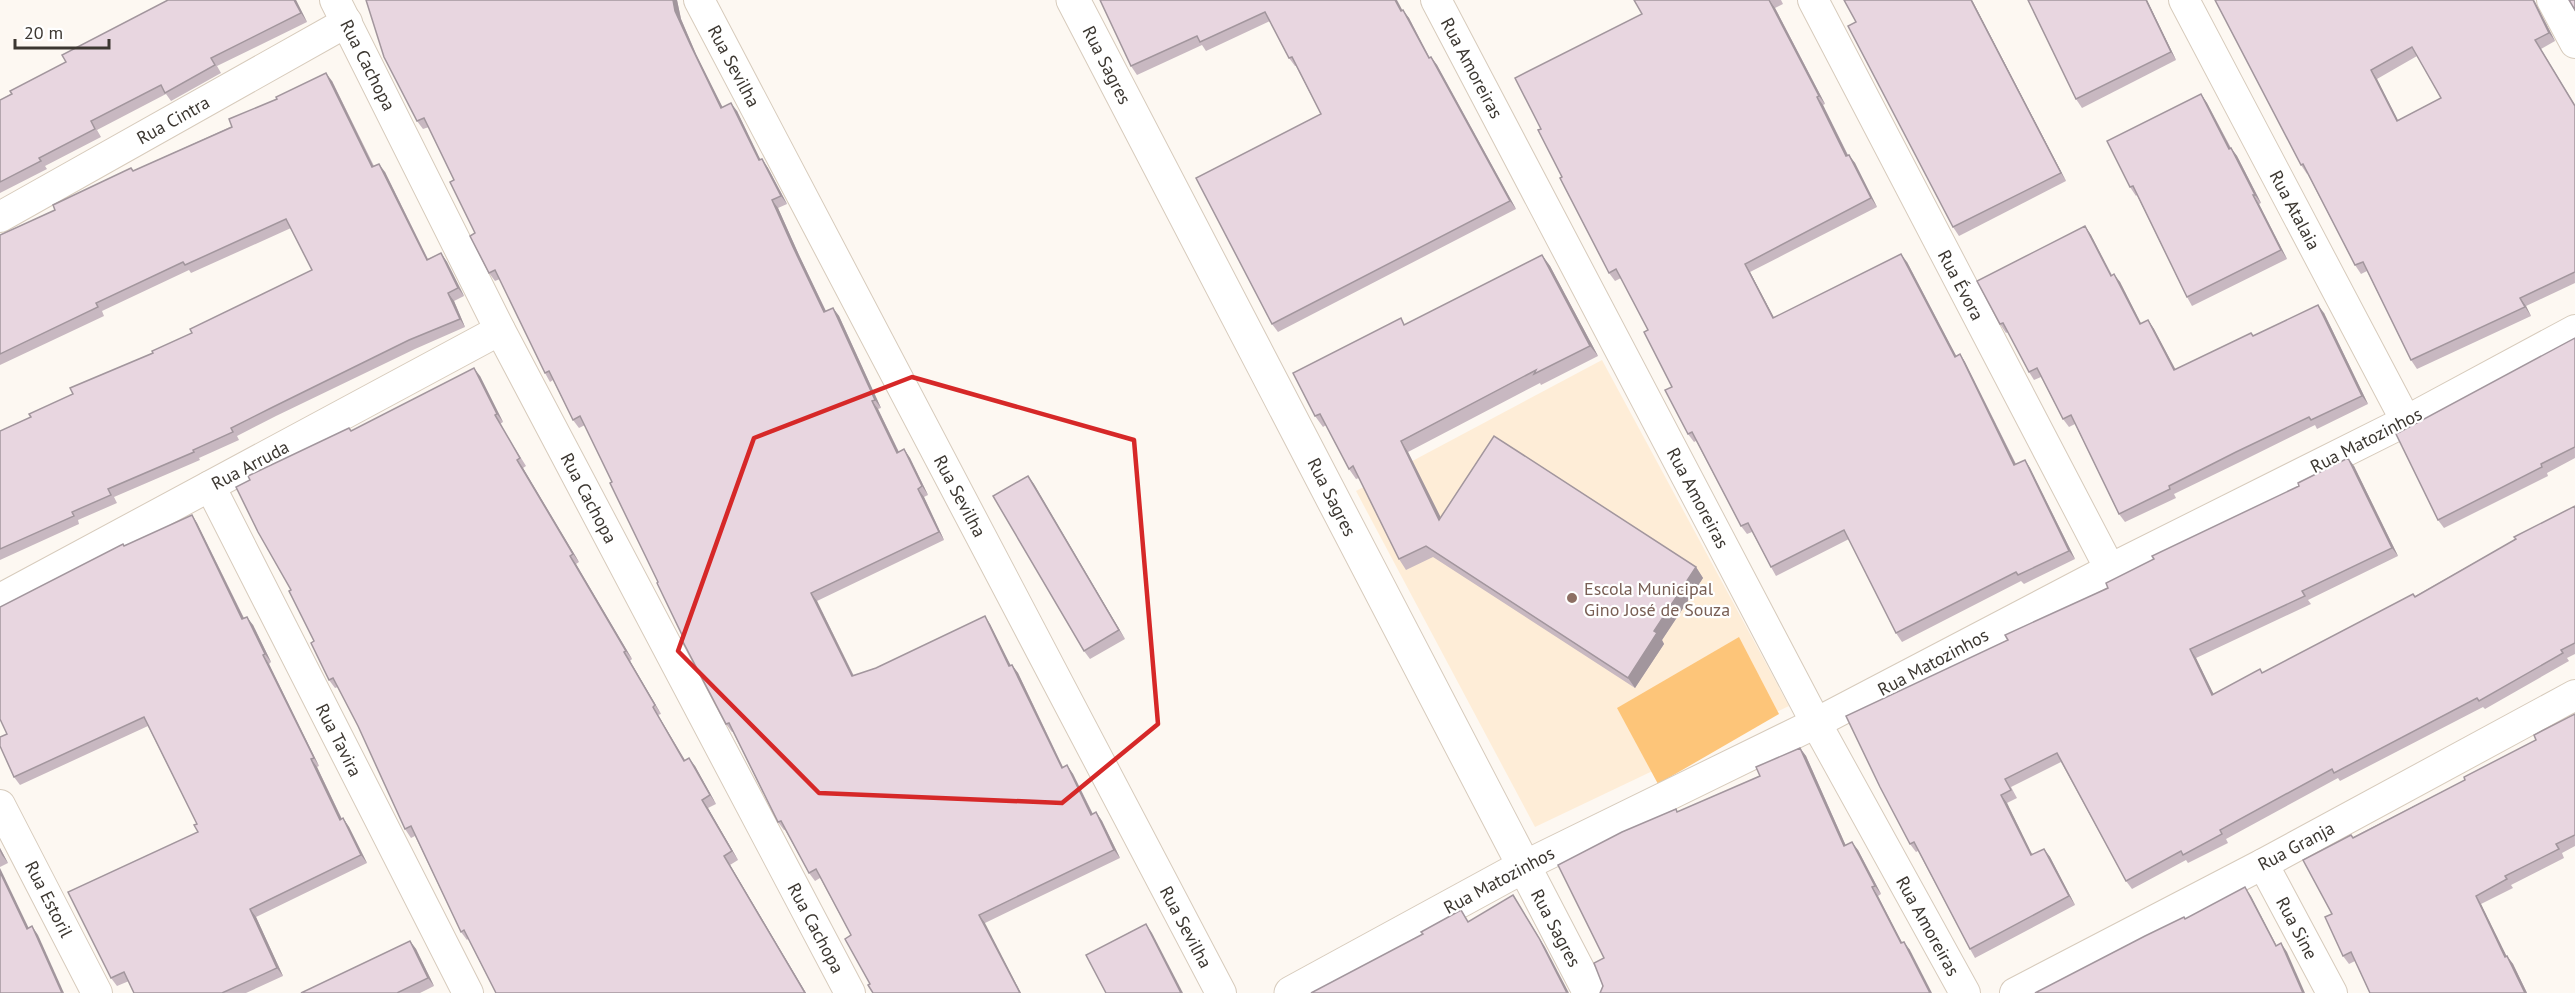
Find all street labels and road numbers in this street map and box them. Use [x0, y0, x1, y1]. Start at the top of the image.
street label: Rua Amoreiras [1436, 14, 1508, 122]
street label: Rua Cachopa [335, 16, 401, 114]
street label: Rua Sevilha [703, 21, 765, 111]
street label: Rua Sagres [1077, 22, 1137, 108]
street label: Rua Cintra [132, 91, 214, 149]
street label: Rua Atalaia [2265, 166, 2325, 254]
street label: Rua Évora [1933, 246, 1989, 324]
street label: Rua Matozinhos [2306, 402, 2426, 478]
street label: Rua Arruda [207, 435, 293, 495]
street label: Rua Amoreiras [1662, 444, 1734, 552]
street label: Rua Cachopa [556, 449, 622, 547]
street label: Rua Sevilha [929, 451, 991, 541]
street label: Rua Sagres [1302, 454, 1362, 540]
street label: Rua Matozinhos [1874, 623, 1992, 701]
street label: Rua Tavira [311, 700, 367, 780]
street label: Rua Granja [2254, 816, 2338, 876]
street label: Rua Matozinhos [1440, 841, 1558, 919]
street label: Rua Estoril [20, 857, 78, 942]
street label: Rua Amoreiras [1891, 872, 1965, 980]
street label: Rua Cachopa [783, 879, 849, 977]
street label: Rua Sevilha [1155, 882, 1217, 972]
street label: Rua Sagres [1526, 885, 1586, 971]
street label: Rua Sine [2271, 893, 2323, 963]

